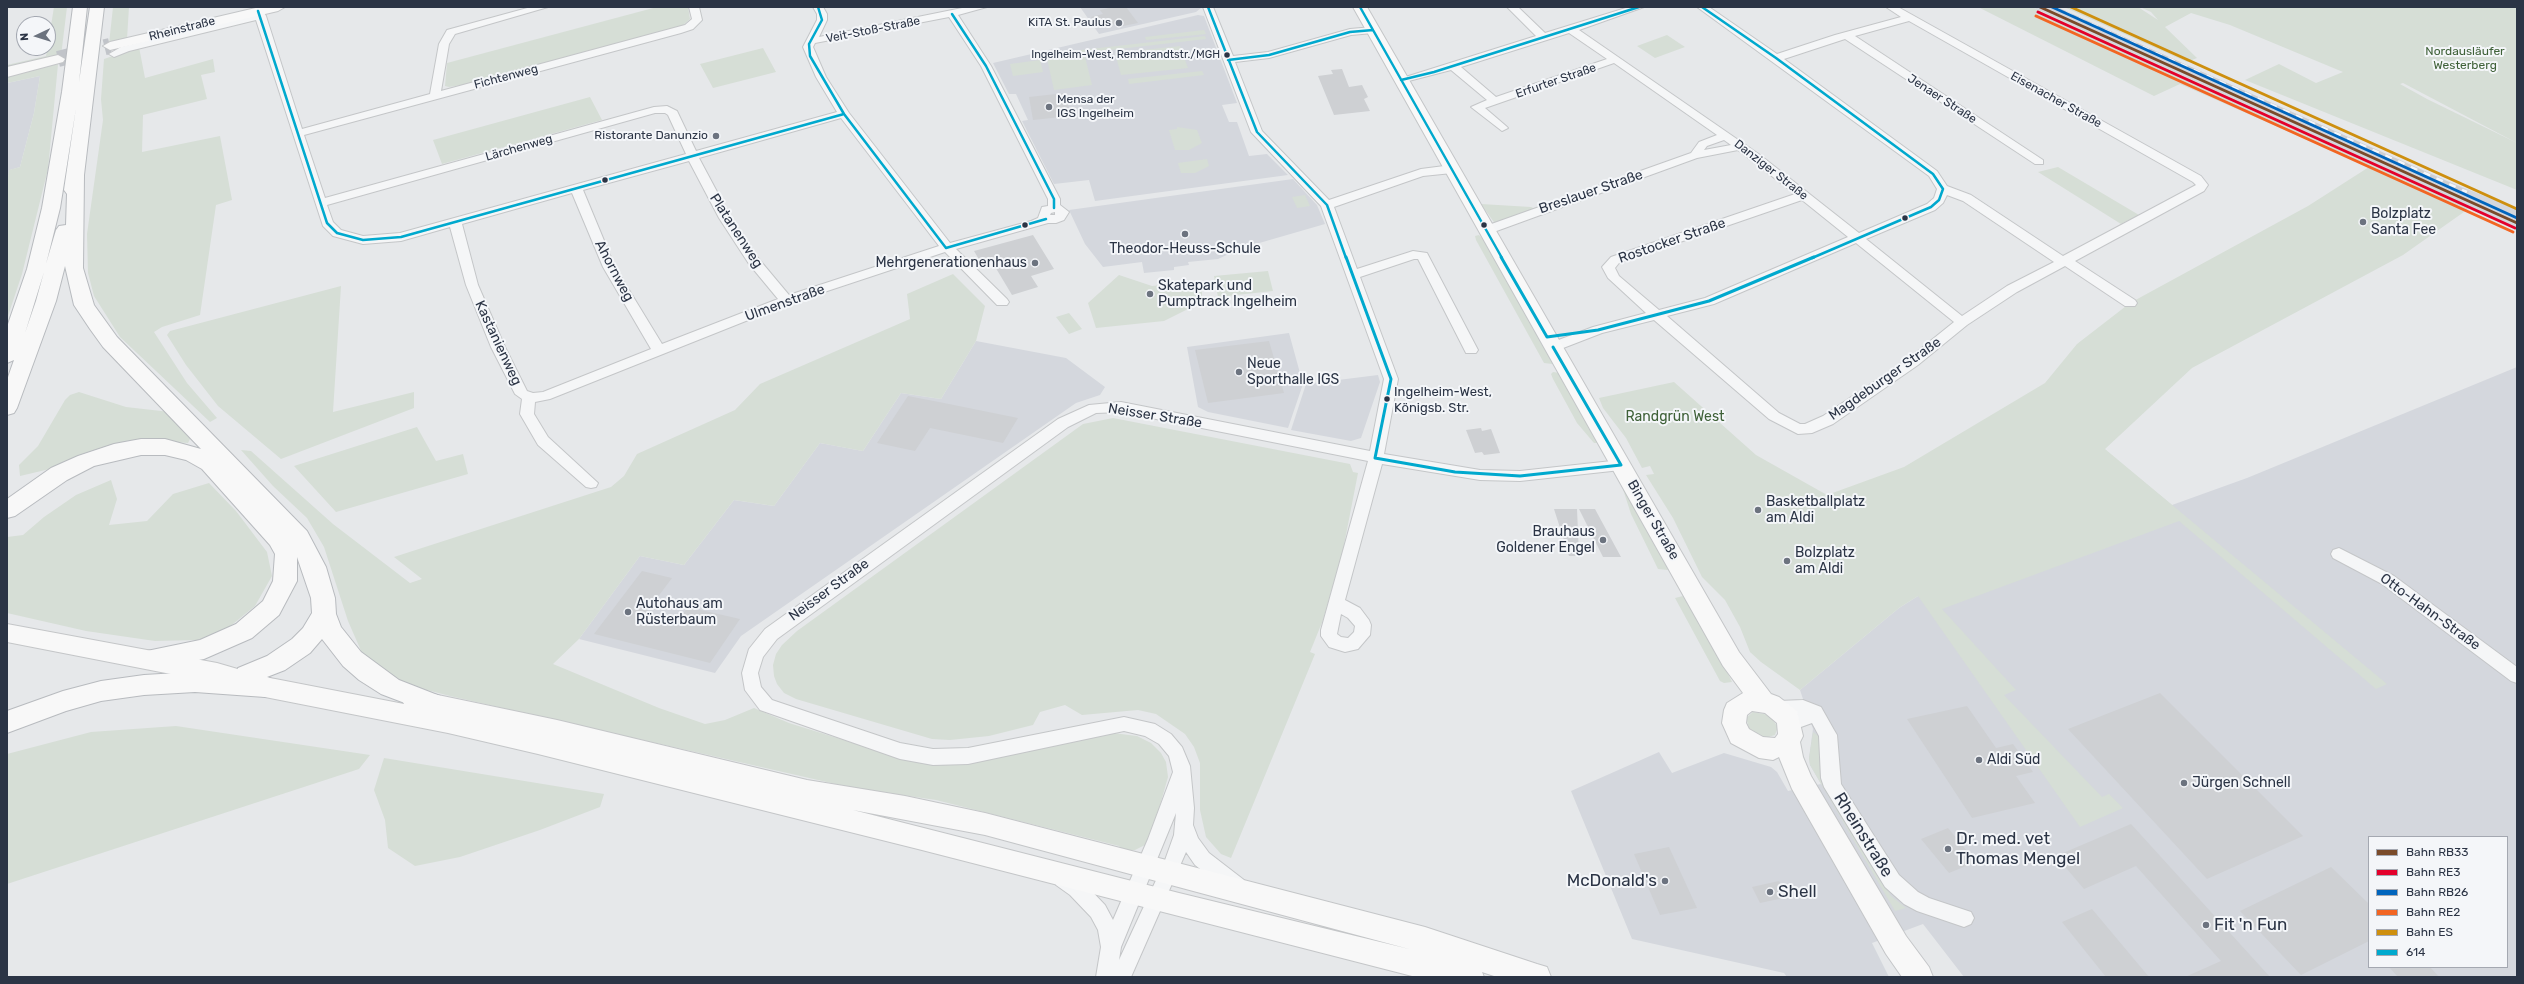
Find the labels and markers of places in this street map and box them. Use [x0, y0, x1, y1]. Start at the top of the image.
place label: KiTA St. Paulus [1028, 16, 1111, 30]
marker: KiTA St. Paulus [1114, 18, 1124, 28]
place label: Ingelheim-West, Rembrandtstr./MGH [1031, 48, 1220, 62]
marker: Ingelheim-West, Rembrandtstr./MGH [1222, 50, 1232, 60]
place label: Mensa der IGS Ingelheim [1057, 93, 1134, 121]
marker: Mensa der IGS Ingelheim [1044, 102, 1054, 112]
place label: Ristorante Danunzio [594, 129, 708, 143]
marker: Ristorante Danunzio [711, 131, 721, 141]
unlabelled marker [600, 175, 610, 185]
place label: Bolzplatz Santa Fee [2371, 206, 2436, 238]
unlabelled marker [1900, 213, 1910, 223]
marker: Bolzplatz Santa Fee [2358, 217, 2368, 227]
unlabelled marker [1020, 220, 1030, 230]
unlabelled marker [1479, 220, 1489, 230]
marker: Theodor-Heuss-Schule [1180, 229, 1190, 239]
place label: Theodor-Heuss-Schule [1109, 241, 1261, 257]
place label: Mehrgenerationenhaus [875, 255, 1027, 271]
marker: Mehrgenerationenhaus [1030, 258, 1040, 268]
place label: Skatepark und Pumptrack Ingelheim [1158, 278, 1297, 310]
marker: Skatepark und Pumptrack Ingelheim [1145, 289, 1155, 299]
place label: Neue Sporthalle IGS [1247, 356, 1339, 388]
marker: Neue Sporthalle IGS [1234, 367, 1244, 377]
place label: Ingelheim-West, Königsb. Str. [1394, 384, 1492, 415]
marker: Ingelheim-West, Königsb. Str. [1382, 394, 1392, 404]
place label: Basketballplatz am Aldi [1766, 494, 1865, 526]
marker: Basketballplatz am Aldi [1753, 505, 1763, 515]
place label: Brauhaus Goldener Engel [1496, 524, 1595, 556]
marker: Brauhaus Goldener Engel [1598, 535, 1608, 545]
place label: Bolzplatz am Aldi [1795, 545, 1855, 578]
marker: Bolzplatz am Aldi [1782, 556, 1792, 566]
place label: Autohaus am Rüsterbaum [636, 596, 723, 628]
marker: Autohaus am Rüsterbaum [623, 607, 633, 617]
place label: Aldi Süd [1987, 752, 2040, 768]
marker: Aldi Süd [1974, 755, 1984, 765]
place label: Jürgen Schnell [2192, 775, 2291, 791]
marker: Jürgen Schnell [2179, 778, 2189, 788]
place label: Dr. med. vet Thomas Mengel [1956, 829, 2080, 869]
marker: Dr. med. vet Thomas Mengel [1943, 844, 1953, 854]
place label: McDonald's [1567, 871, 1657, 891]
marker: McDonald's [1660, 876, 1670, 886]
place label: Shell [1778, 882, 1817, 902]
marker: Shell [1765, 887, 1775, 897]
place label: Fit 'n Fun [2214, 915, 2287, 935]
marker: Fit 'n Fun [2201, 920, 2211, 930]

